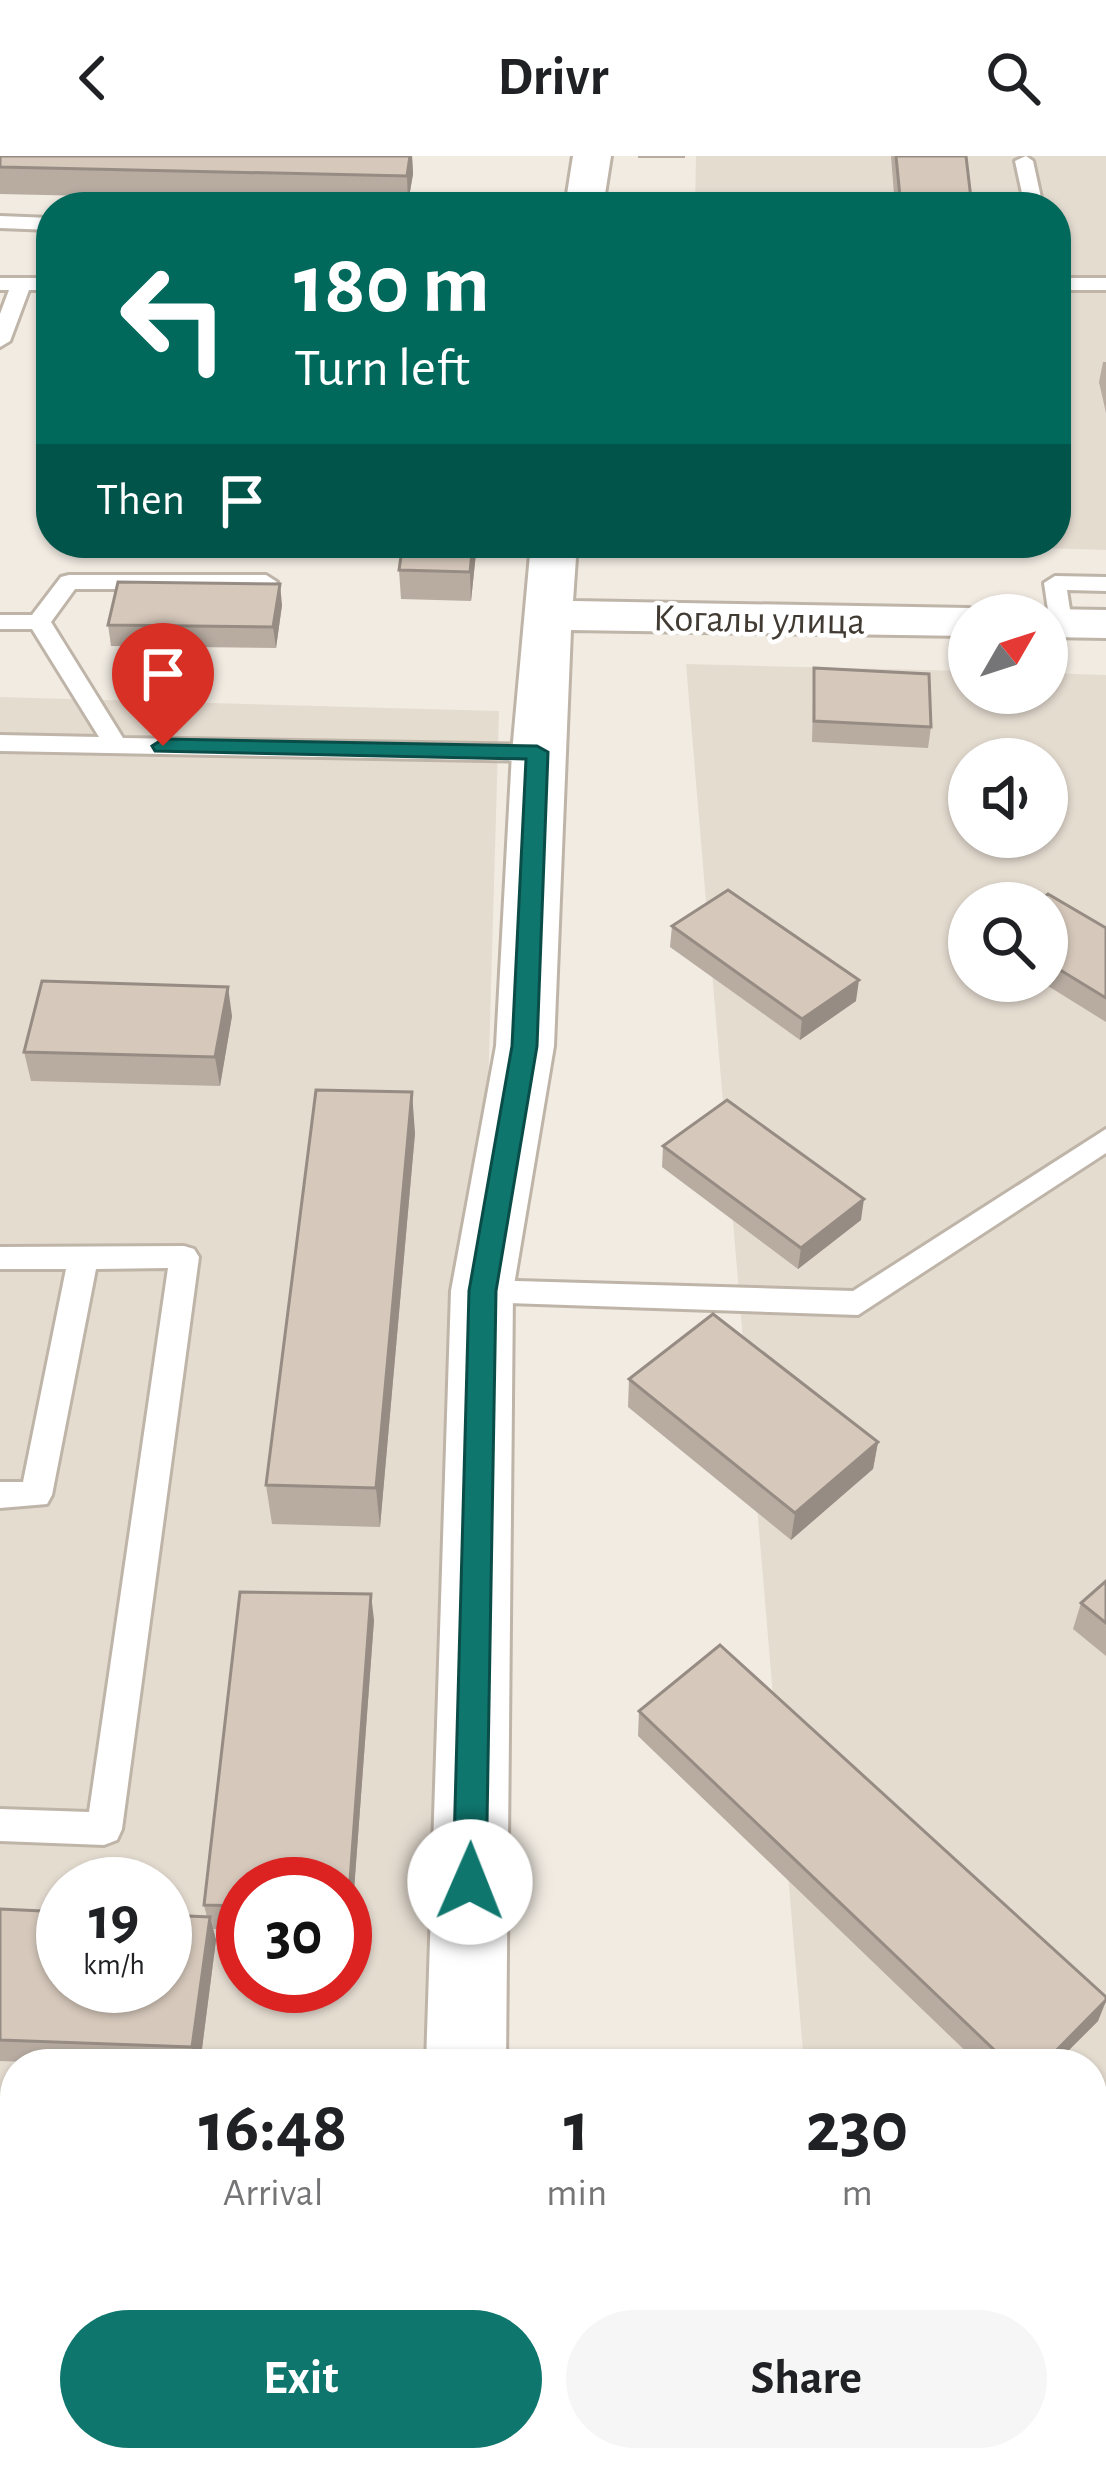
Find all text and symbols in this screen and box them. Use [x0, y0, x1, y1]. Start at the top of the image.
icon: back [60, 45, 126, 111]
icon: search [980, 45, 1046, 111]
text: Drivr [498, 51, 608, 105]
icon: left [96, 240, 252, 396]
text: 180 m [294, 244, 490, 328]
text: Turn left [294, 342, 470, 396]
icon: arrive [209, 468, 275, 534]
text: Then [96, 478, 185, 523]
north arrow [948, 594, 1068, 714]
map controls [948, 594, 1068, 1002]
street label: Когалы улица [652, 599, 866, 642]
pin [112, 623, 214, 746]
icon: arrive [130, 641, 196, 707]
button: sound [948, 738, 1068, 858]
button: search [948, 882, 1068, 1002]
position arrow [407, 1819, 533, 1945]
speed limit sign: 30 [216, 1857, 372, 2013]
text: 19 [89, 1890, 139, 1950]
text: km/h [83, 1950, 145, 1980]
text: 16:48 [199, 2092, 348, 2164]
text: 1 [564, 2092, 590, 2164]
text: 230 [806, 2092, 908, 2164]
text: Arrival [223, 2174, 323, 2213]
text: min [546, 2174, 607, 2213]
text: m [841, 2174, 873, 2213]
button: Exit [60, 2310, 542, 2448]
button: Share [566, 2310, 1047, 2448]

